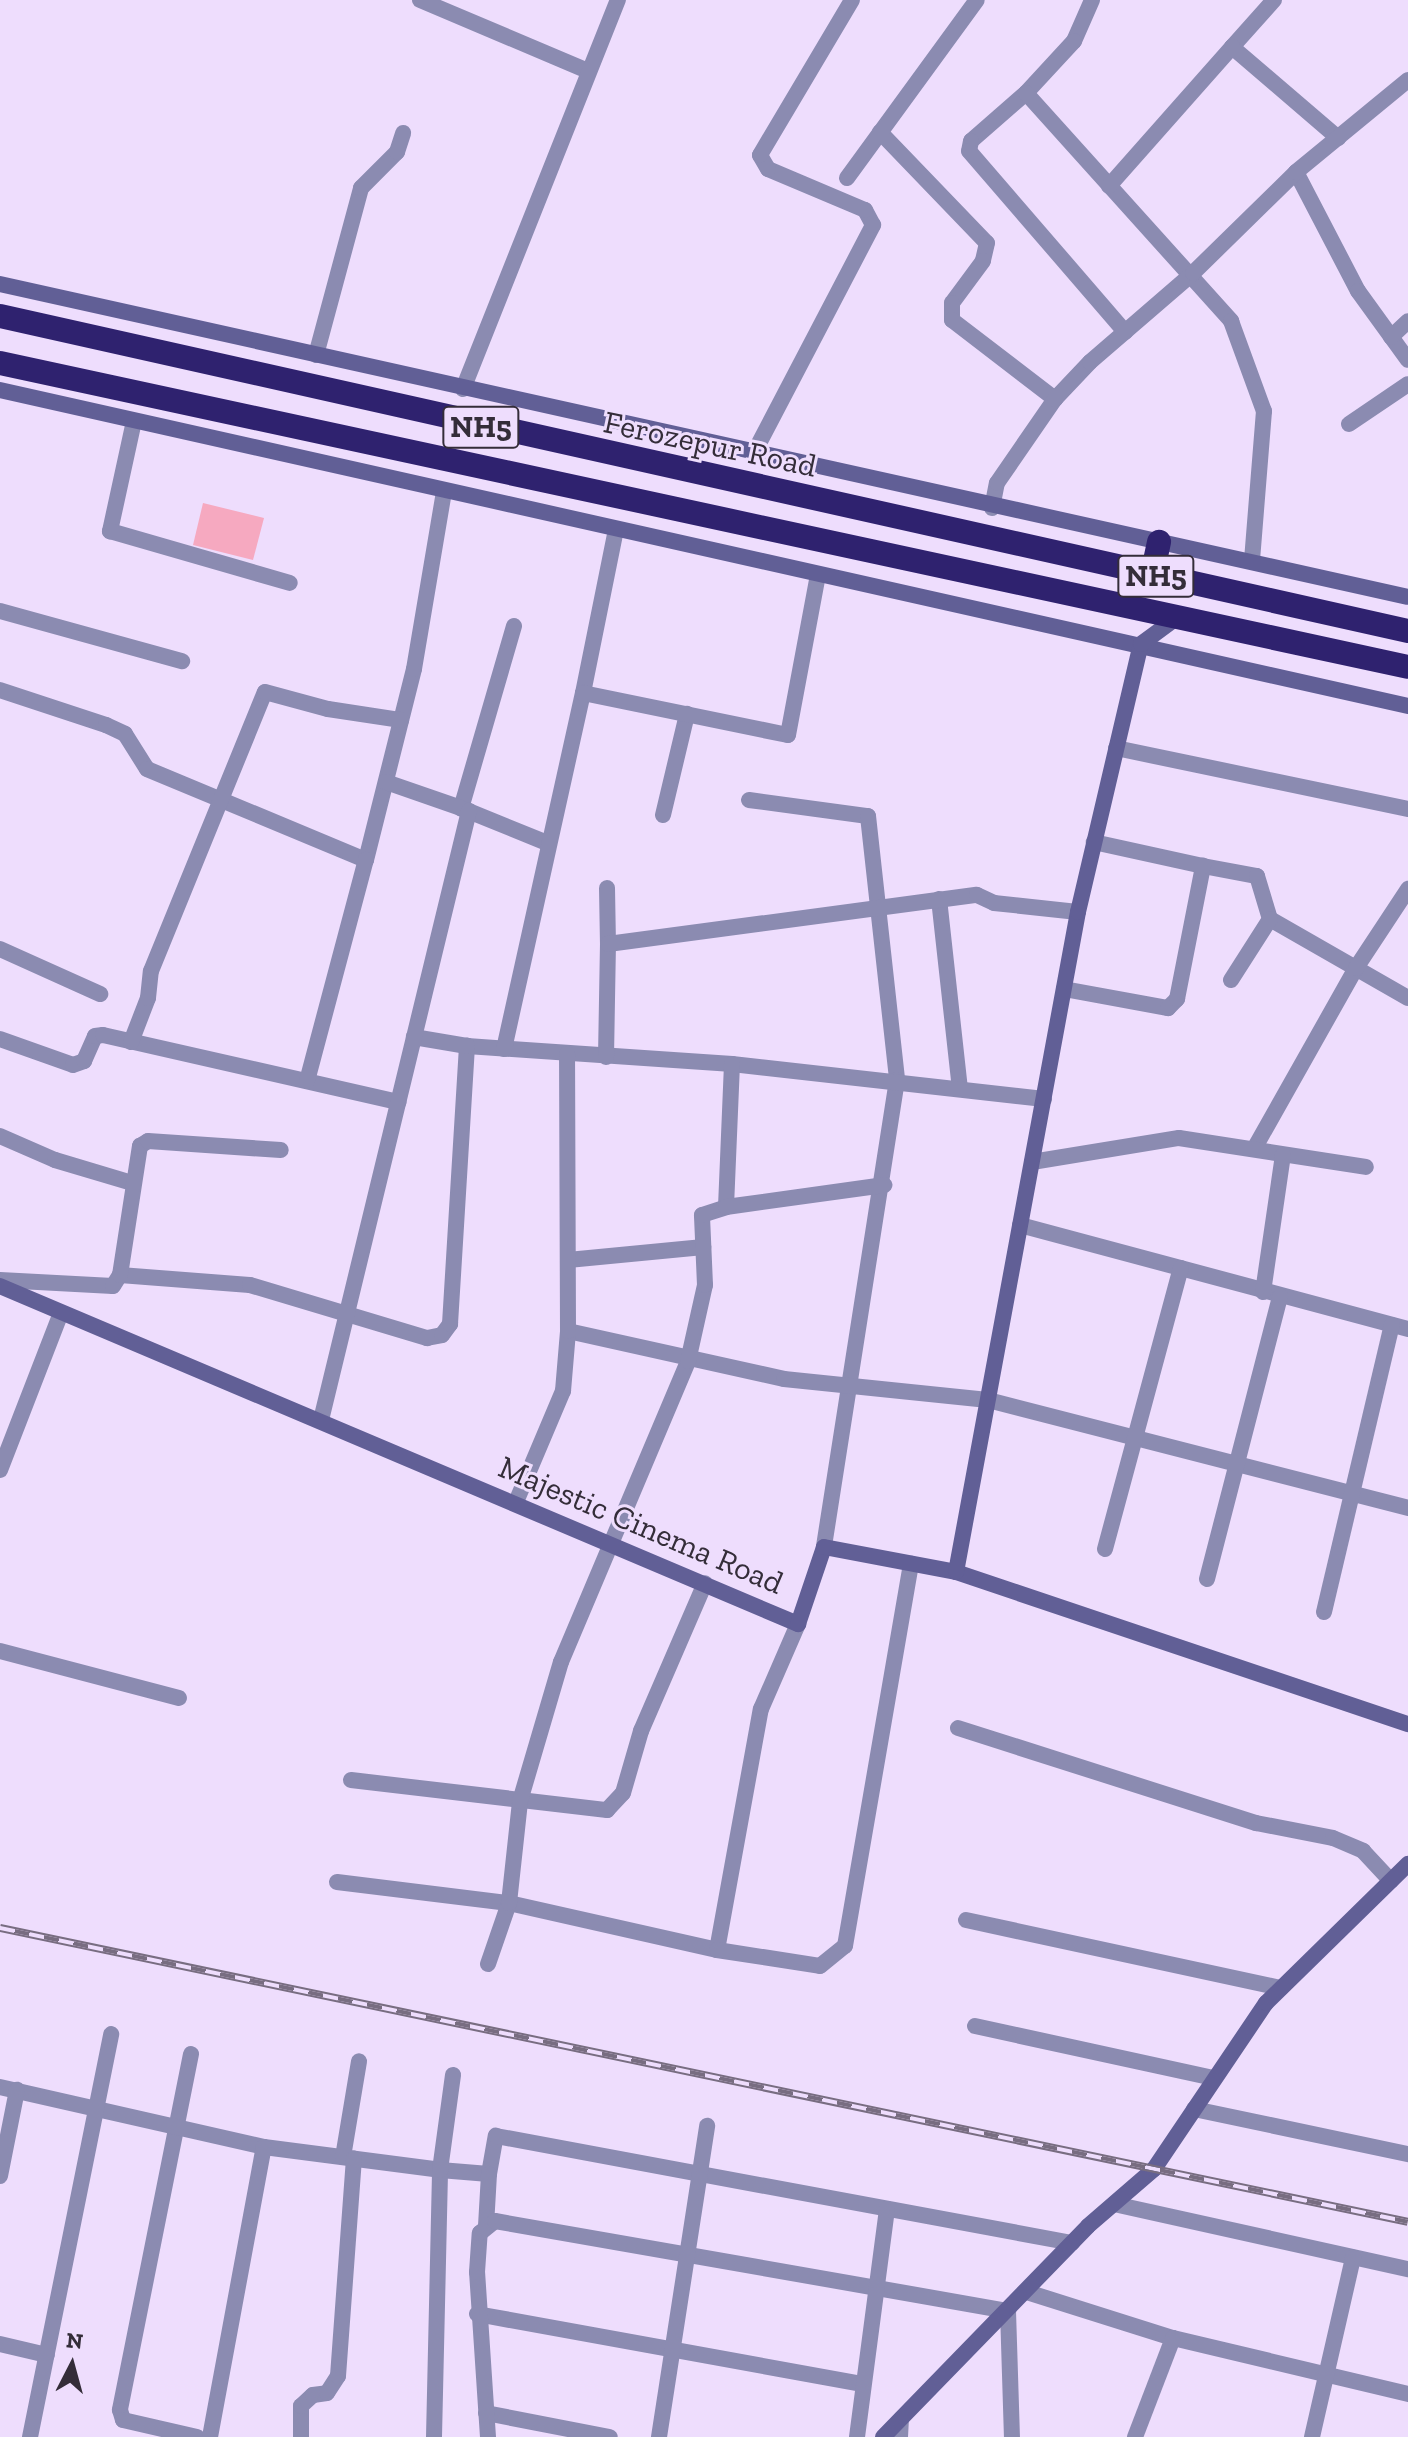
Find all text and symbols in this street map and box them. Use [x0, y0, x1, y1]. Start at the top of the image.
road number: NH5 [441, 401, 521, 453]
street label: Ferozepur Road [600, 403, 820, 485]
road number: NH5 [1116, 550, 1196, 602]
street label: Majestic Cinema Road [493, 1448, 789, 1602]
north arrow [32, 2325, 112, 2405]
text: N [65, 2326, 84, 2355]

